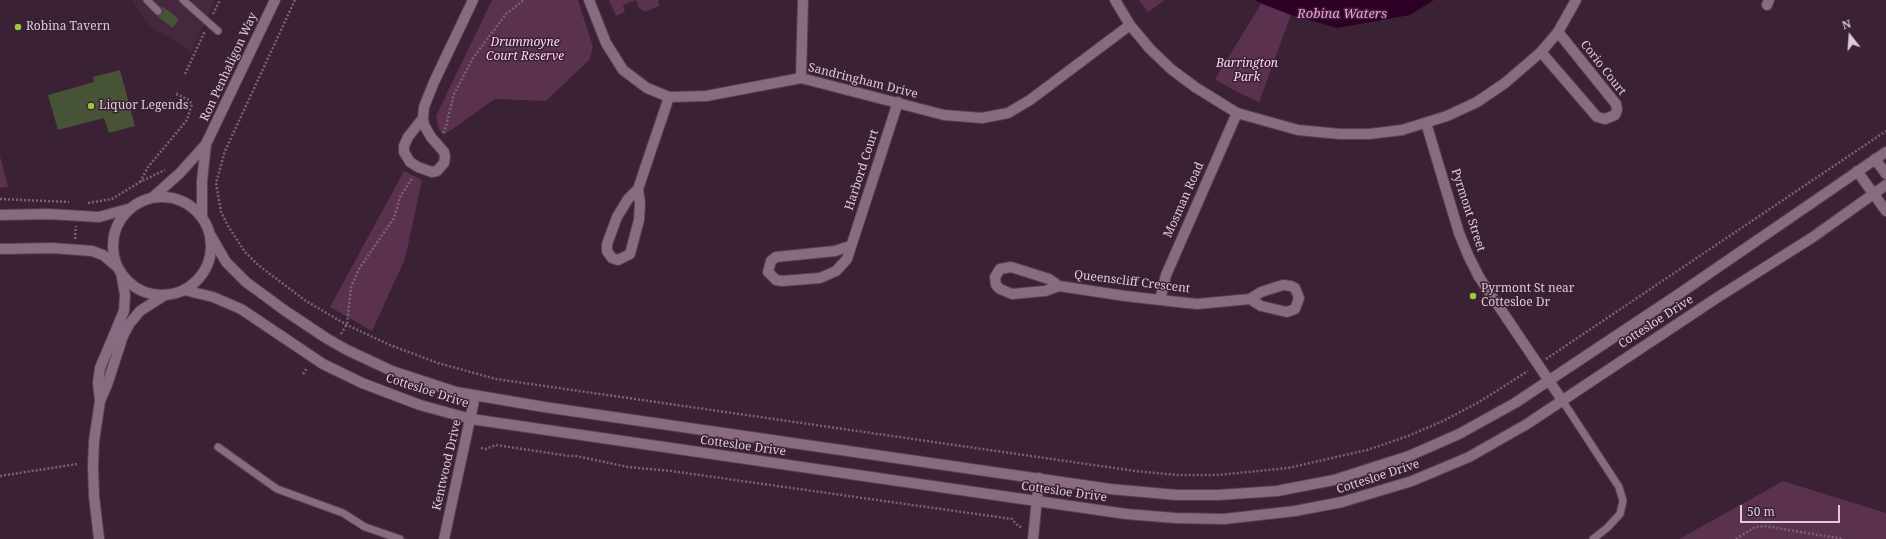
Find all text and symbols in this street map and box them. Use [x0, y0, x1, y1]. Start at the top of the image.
water label: Robina Waters [1297, 6, 1387, 22]
street label: Ron Penhaligon Way [197, 10, 261, 124]
north arrow [1830, 16, 1870, 56]
text: N [1840, 16, 1853, 32]
place label: Robina Tavern [26, 20, 110, 34]
marker: Robina Tavern [13, 22, 23, 32]
park label: Drummoyne Court Reserve [486, 36, 564, 64]
street label: Corio Court [1577, 38, 1629, 98]
park label: Barrington Park [1216, 57, 1278, 85]
street label: Sandringham Drive [807, 60, 919, 102]
place label: Liquor Legends [99, 99, 188, 113]
marker: Liquor Legends [86, 101, 96, 111]
street label: Harbord Court [842, 128, 882, 212]
street label: Mosman Road [1161, 160, 1207, 240]
street label: Pyrmont Street [1448, 167, 1488, 253]
street label: Queenscliff Crescent [1073, 268, 1191, 296]
place label: Pyrmont St near Cottesloe Dr [1481, 282, 1574, 310]
marker: Pyrmont St near Cottesloe Dr [1468, 291, 1478, 301]
street label: Cottesloe Drive [1616, 292, 1696, 352]
street label: Cottesloe Drive [384, 371, 470, 411]
street label: Kentwood Drive [430, 418, 464, 512]
street label: Cottesloe Drive [699, 433, 787, 459]
street label: Cottesloe Drive [1335, 457, 1421, 497]
street label: Cottesloe Drive [1020, 479, 1108, 505]
scale bar [1742, 497, 1842, 523]
text: 50 m [1747, 503, 1775, 520]

